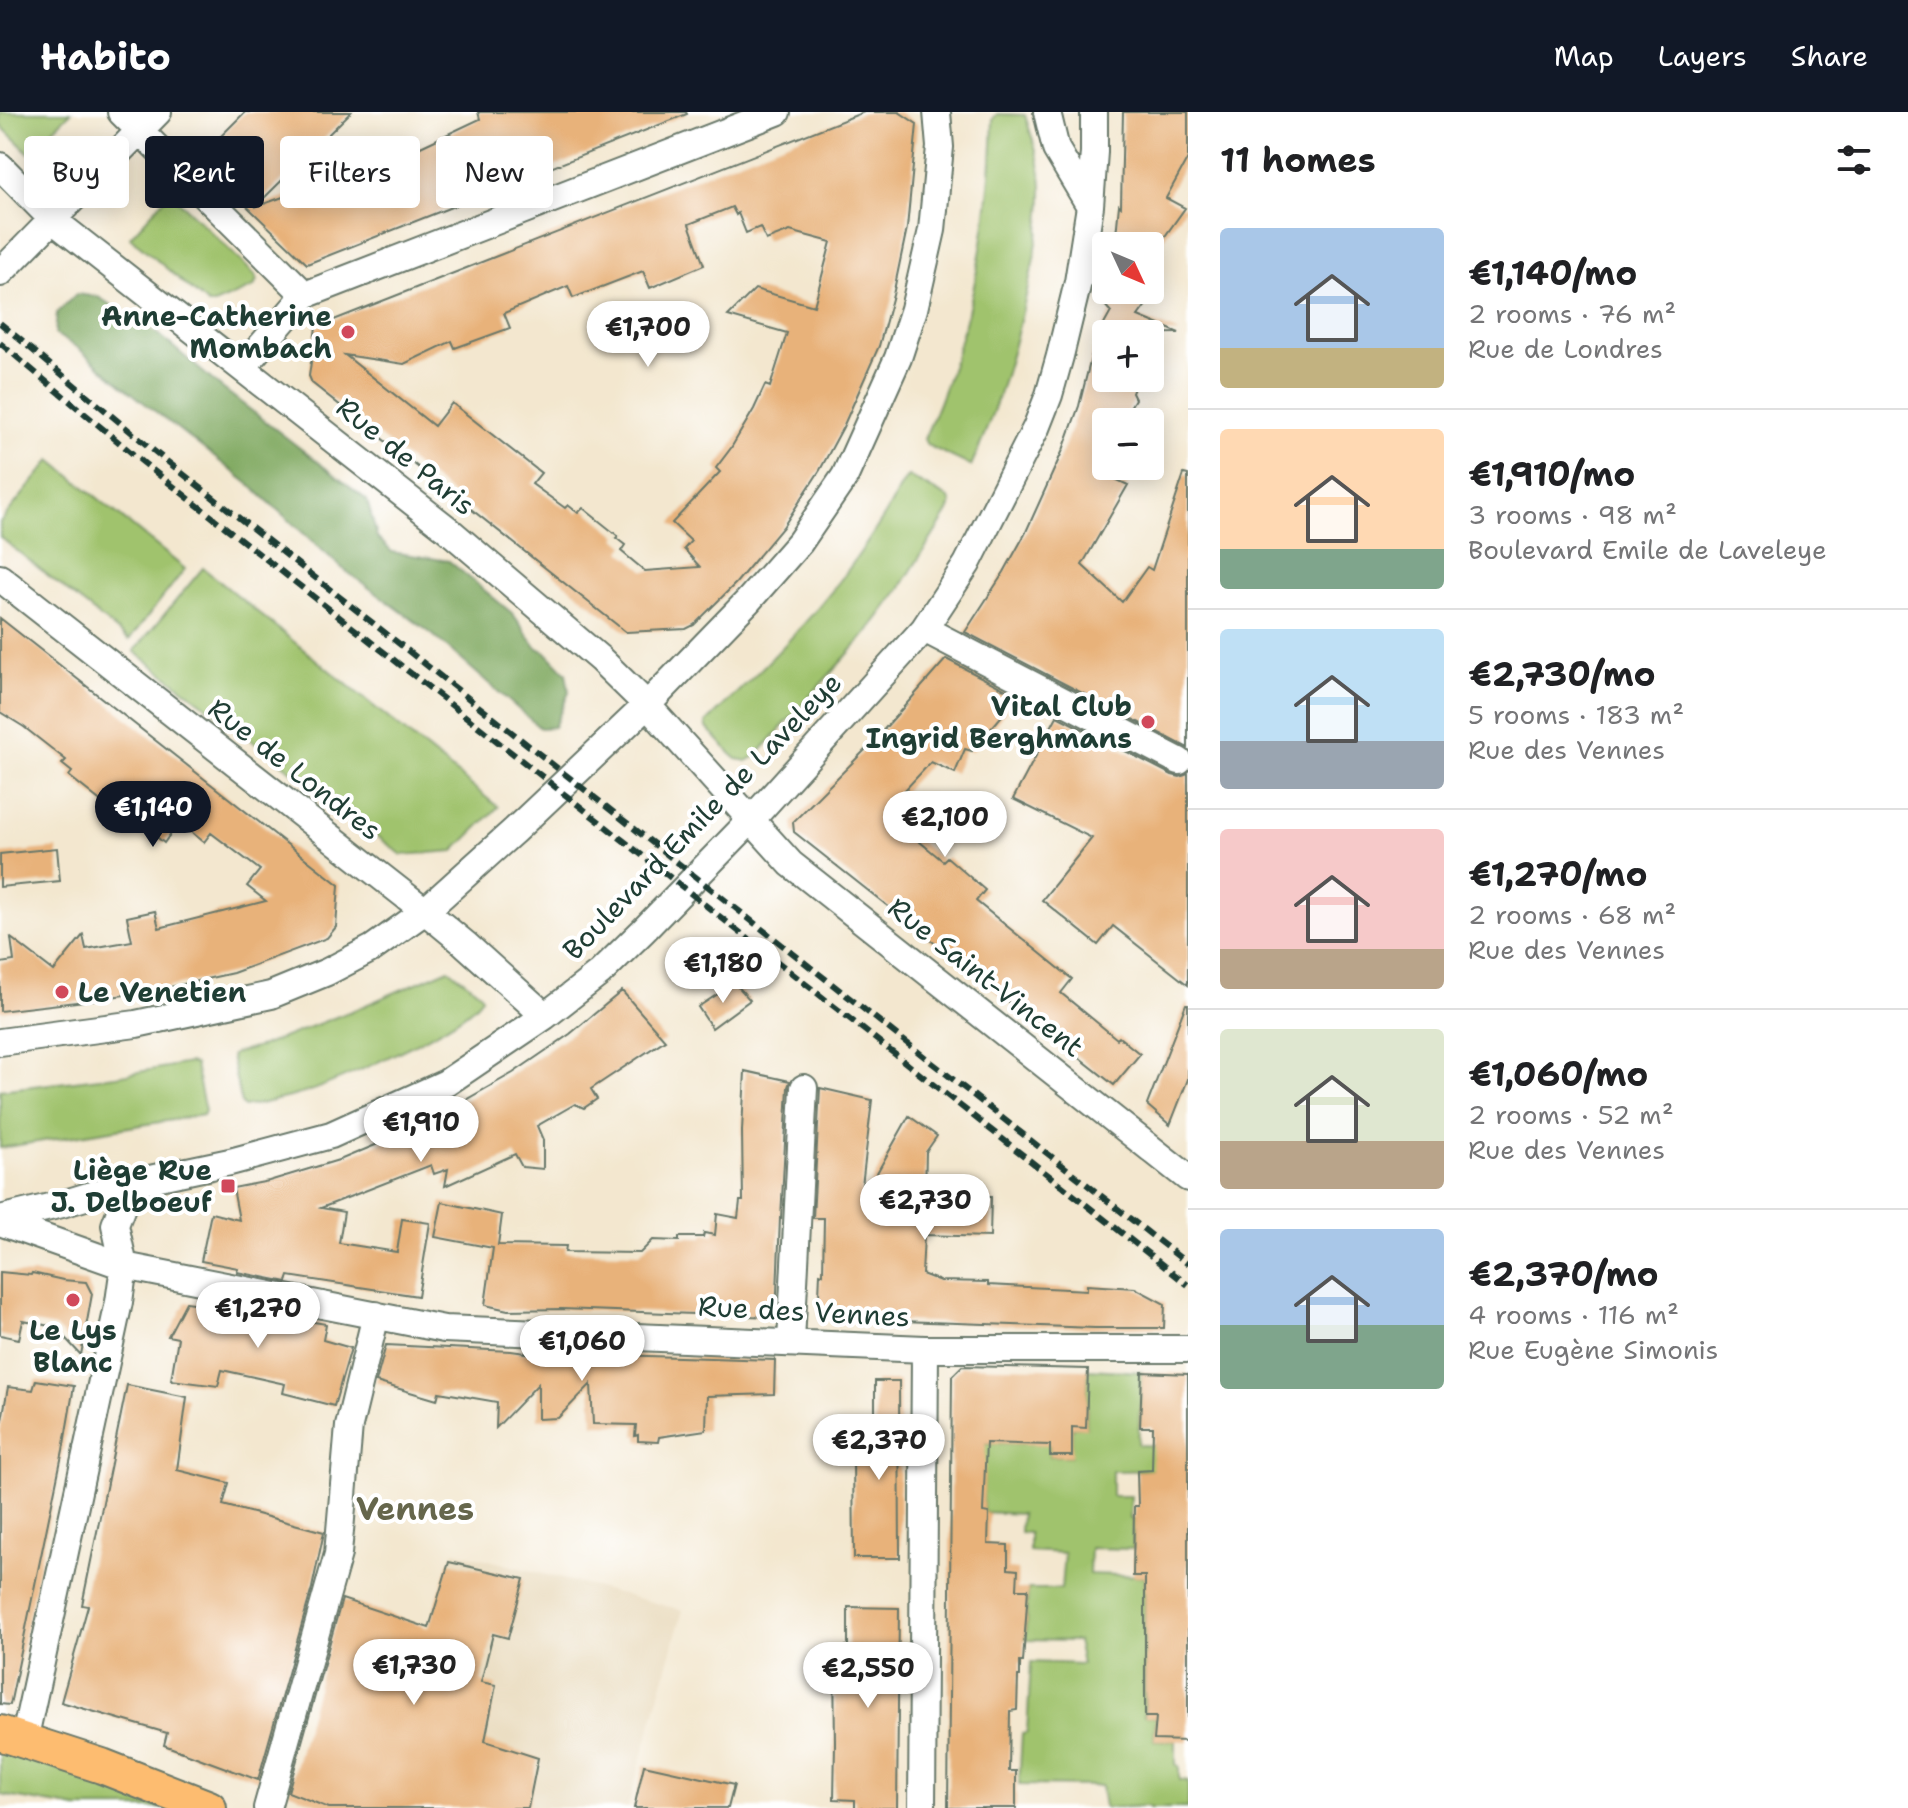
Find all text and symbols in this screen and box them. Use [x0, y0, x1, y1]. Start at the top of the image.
text: Habito [40, 31, 171, 82]
text: Map [1554, 37, 1614, 75]
text: Layers [1658, 37, 1747, 75]
text: Share [1791, 37, 1868, 75]
chip: Buy [24, 136, 129, 208]
chip: Rent [145, 136, 264, 208]
chip: Filters [280, 136, 420, 208]
chip: New [436, 136, 553, 208]
text: 11 homes [1220, 137, 1376, 183]
icon: filters [1832, 138, 1876, 182]
north arrow [1092, 232, 1164, 304]
map controls [1092, 232, 1164, 480]
text: €1,140/mo [1468, 250, 1637, 296]
icon: home [1284, 260, 1380, 356]
text: 2 rooms · 76 m² [1468, 296, 1676, 331]
place label: Anne-Catherine Mombach [101, 297, 332, 367]
pin: €1,700 [583, 301, 713, 369]
text: €1,700 [605, 309, 691, 344]
button: + [1092, 320, 1164, 392]
marker: Anne-Catherine Mombach [339, 323, 357, 341]
text: Rue de Londres [1468, 331, 1663, 366]
street label: Rue de Paris [329, 388, 483, 524]
button: − [1092, 408, 1164, 480]
text: €1,910/mo [1468, 451, 1635, 497]
icon: home [1284, 461, 1380, 557]
text: 3 rooms · 98 m² [1468, 497, 1677, 532]
text: Boulevard Emile de Laveleye [1468, 532, 1827, 567]
text: €2,730/mo [1468, 651, 1656, 697]
icon: home [1284, 661, 1380, 757]
street label: Boulevard Emile de Laveleye [554, 664, 850, 968]
place label: Vital Club Ingrid Berghmans [866, 687, 1132, 757]
street label: Rue de Londres [201, 689, 389, 849]
text: 5 rooms · 183 m² [1468, 697, 1684, 732]
marker: Vital Club Ingrid Berghmans [1139, 713, 1157, 731]
text: Rue des Vennes [1468, 732, 1665, 767]
pin: €1,140 [88, 781, 218, 849]
text: €1,140 [113, 789, 193, 824]
pin: €2,100 [880, 791, 1010, 859]
text: €2,100 [901, 799, 989, 834]
text: €1,270/mo [1468, 851, 1648, 897]
icon: home [1284, 861, 1380, 957]
street label: Rue Saint-Vincent [880, 889, 1092, 1065]
text: 2 rooms · 68 m² [1468, 897, 1676, 932]
text: Rue des Vennes [1468, 932, 1665, 967]
pin: €1,180 [658, 937, 788, 1005]
text: €1,180 [683, 945, 763, 980]
place label: Le Venetien [78, 973, 246, 1011]
marker: Le Venetien [53, 983, 71, 1001]
text: €1,060/mo [1468, 1051, 1648, 1097]
icon: home [1284, 1061, 1380, 1157]
pin: €1,910 [356, 1096, 486, 1164]
text: 2 rooms · 52 m² [1468, 1097, 1674, 1132]
text: €1,910 [382, 1104, 460, 1139]
text: Rue des Vennes [1468, 1132, 1665, 1167]
place label: Liège Rue J. Delboeuf [50, 1151, 213, 1221]
pin: €2,730 [860, 1174, 990, 1242]
marker: Liège Rue J. Delboeuf [219, 1177, 237, 1195]
text: €2,730 [878, 1182, 972, 1217]
text: €2,370/mo [1468, 1251, 1659, 1297]
icon: home [1284, 1261, 1380, 1357]
pin: €1,270 [193, 1282, 323, 1350]
street label: Rue des Vennes [697, 1286, 911, 1336]
text: €1,270 [214, 1290, 302, 1325]
marker: Le Lys Blanc [64, 1291, 82, 1309]
text: 4 rooms · 116 m² [1468, 1297, 1679, 1332]
place label: Le Lys Blanc [29, 1311, 117, 1381]
pin: €1,060 [517, 1315, 647, 1383]
text: €1,060 [538, 1323, 626, 1358]
text: Rue Eugène Simonis [1468, 1332, 1718, 1367]
pin: €2,370 [814, 1414, 944, 1482]
text: €2,370 [831, 1422, 927, 1457]
district label: Vennes [356, 1487, 474, 1530]
pin: €1,730 [349, 1639, 479, 1707]
pin: €2,550 [803, 1642, 933, 1710]
text: €1,730 [371, 1647, 457, 1682]
text: €2,550 [821, 1650, 915, 1685]

